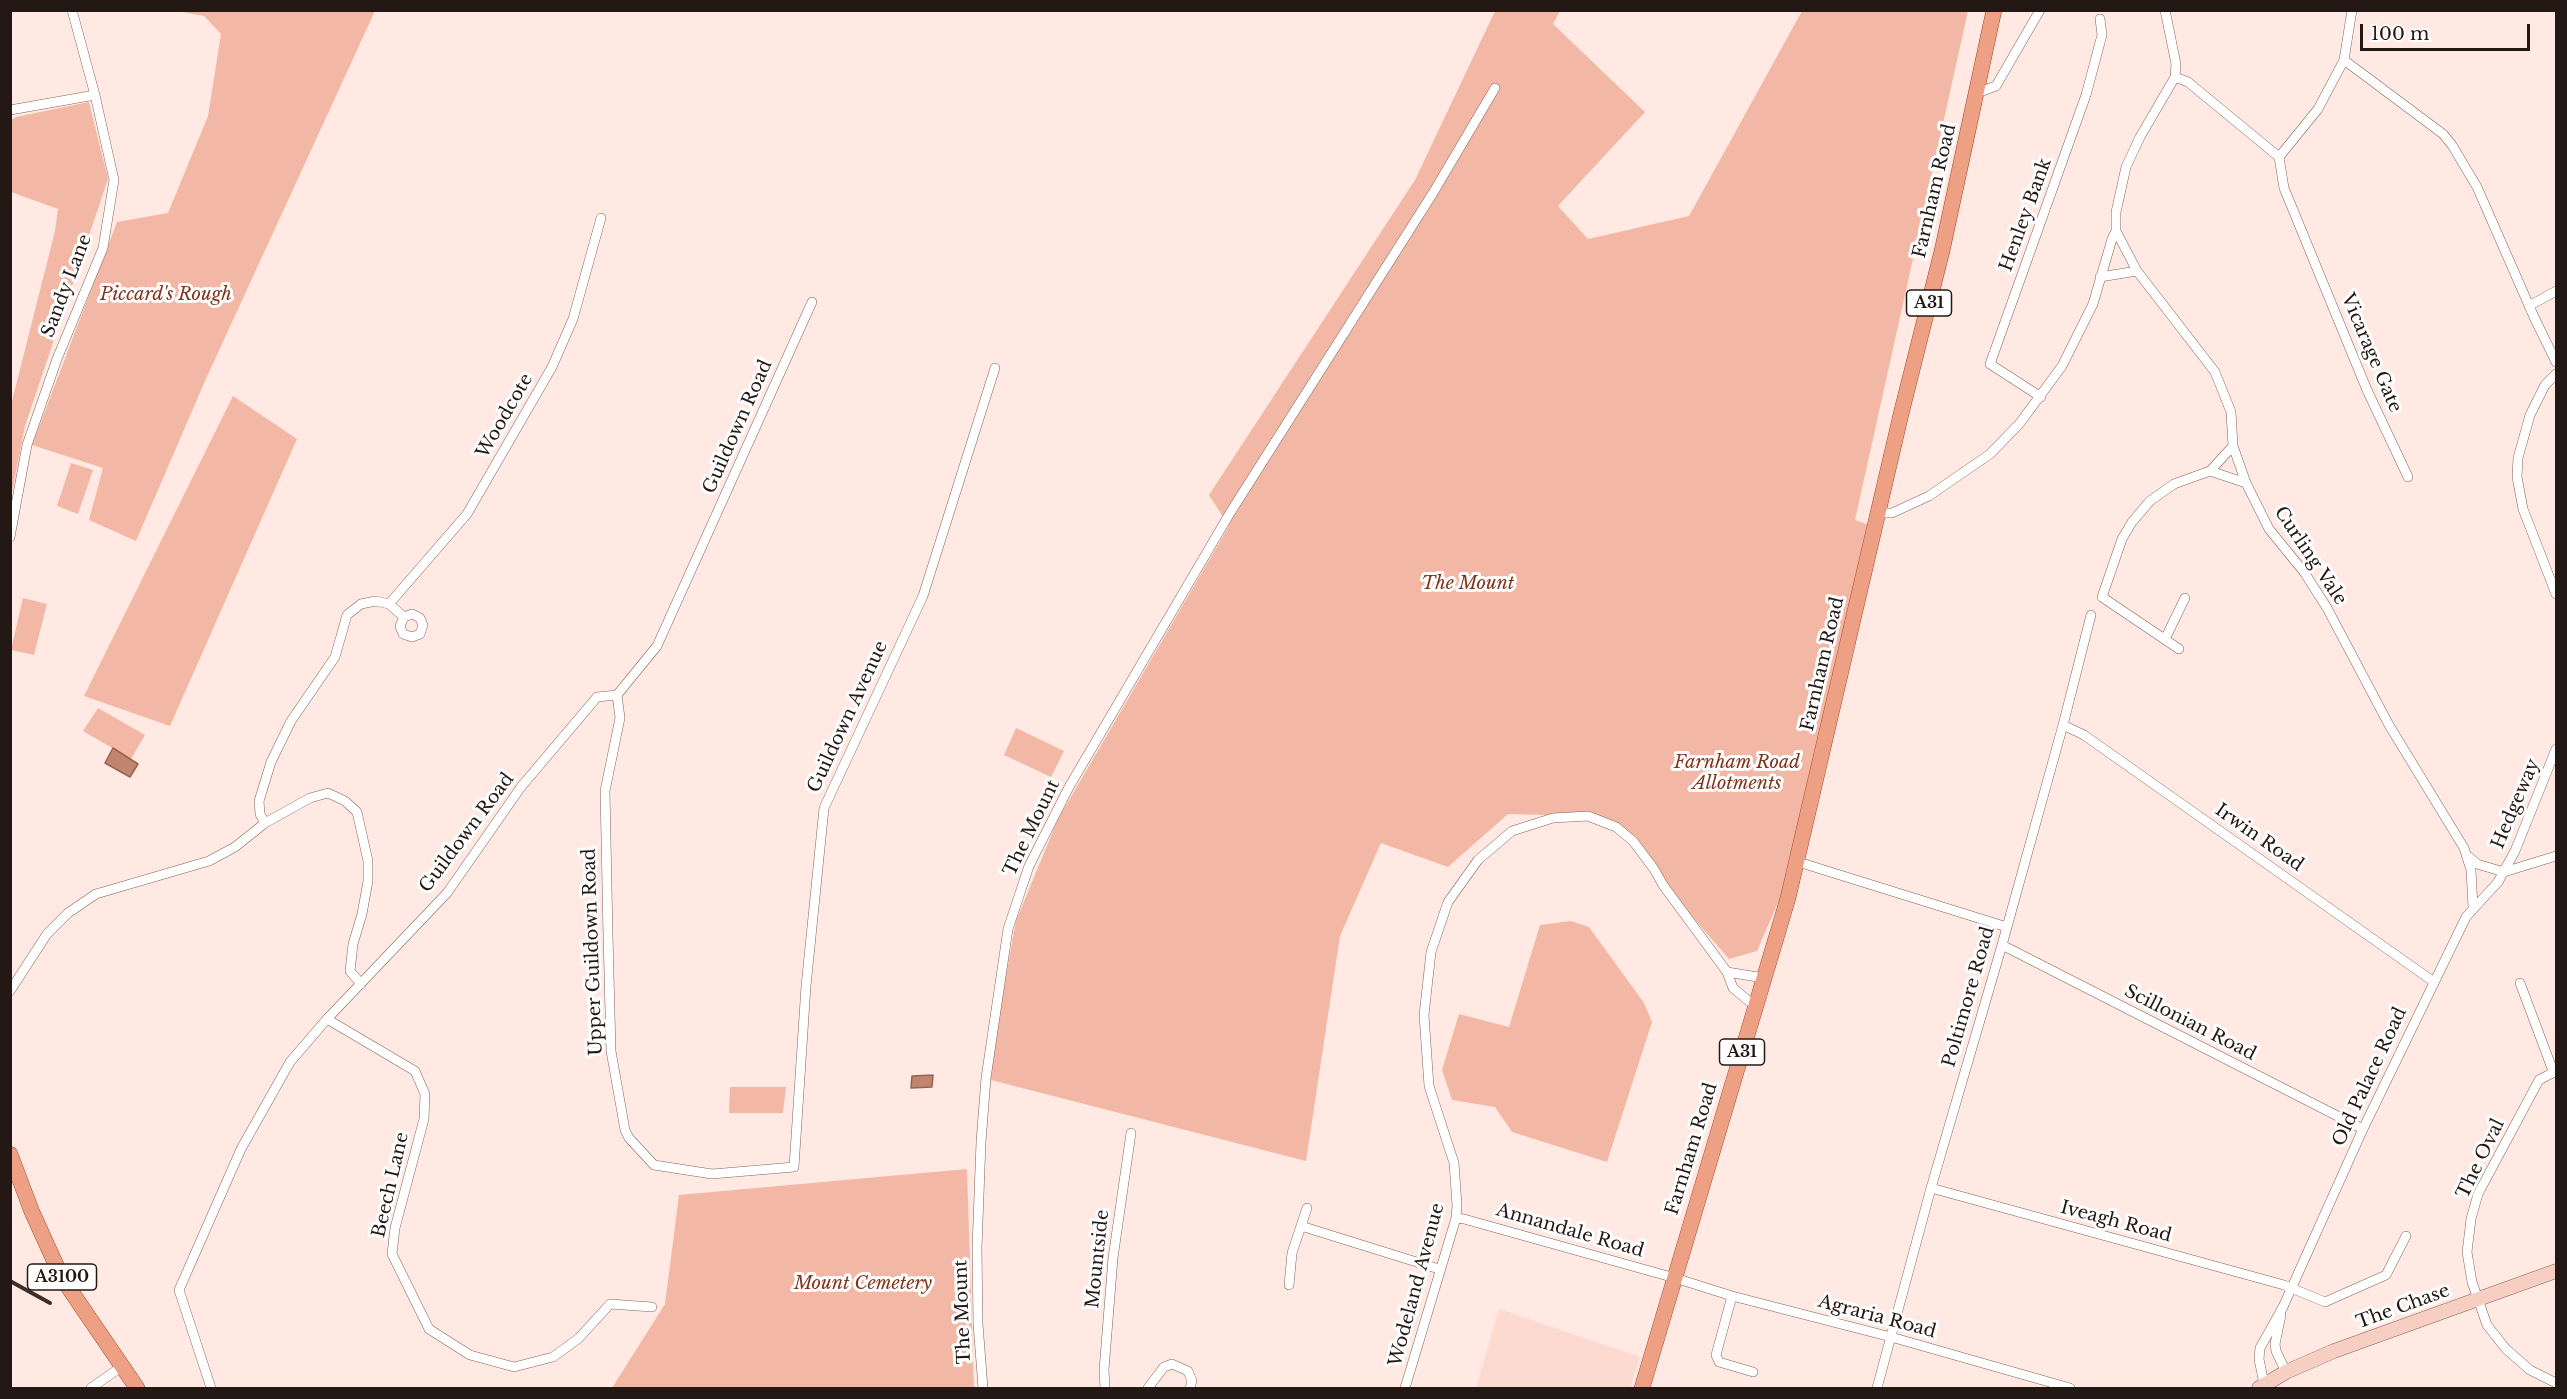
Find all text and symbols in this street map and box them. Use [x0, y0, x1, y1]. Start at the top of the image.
scale bar [2363, 12, 2532, 50]
text: 100 m [2371, 23, 2429, 45]
street label: Farnham Road [1909, 122, 1961, 260]
street label: Henley Bank [1996, 155, 2056, 275]
street label: Sandy Lane [37, 232, 97, 340]
park label: Piccard's Rough [100, 284, 232, 306]
road number: A31 [1906, 290, 1952, 316]
street label: Vicarage Gate [2336, 290, 2406, 416]
street label: Guildown Road [699, 357, 777, 497]
street label: Woodcote [472, 370, 538, 462]
street label: Curling Vale [2269, 503, 2351, 609]
park label: The Mount [1422, 573, 1514, 595]
street label: Farnham Road [1797, 595, 1849, 733]
street label: Guildown Avenue [803, 638, 893, 796]
park label: Farnham Road Allotments [1674, 752, 1800, 795]
street label: Hedgeway [2487, 756, 2545, 852]
street label: Guildown Road [415, 769, 519, 897]
street label: The Mount [999, 776, 1065, 880]
street label: Irwin Road [2211, 800, 2307, 876]
street label: Upper Guildown Road [579, 848, 607, 1056]
street label: Poltimore Road [1939, 924, 1999, 1070]
street label: Scillonian Road [2121, 980, 2259, 1066]
street label: Old Palace Road [2328, 1004, 2412, 1150]
road number: A31 [1720, 1039, 1764, 1065]
street label: Farnham Road [1662, 1080, 1722, 1218]
street label: The Oval [2452, 1116, 2510, 1202]
street label: Beech Lane [368, 1130, 414, 1240]
street label: Iveagh Road [2058, 1197, 2174, 1247]
street label: Annandale Road [1494, 1200, 1646, 1262]
street label: Wodeland Avenue [1385, 1201, 1449, 1369]
street label: Mountside [1082, 1209, 1114, 1309]
street label: The Mount [950, 1259, 976, 1365]
road number: A3100 [28, 1264, 97, 1290]
park label: Mount Cemetery [794, 1273, 932, 1295]
street label: The Chase [2353, 1280, 2453, 1334]
street label: Agraria Road [1816, 1291, 1938, 1343]

